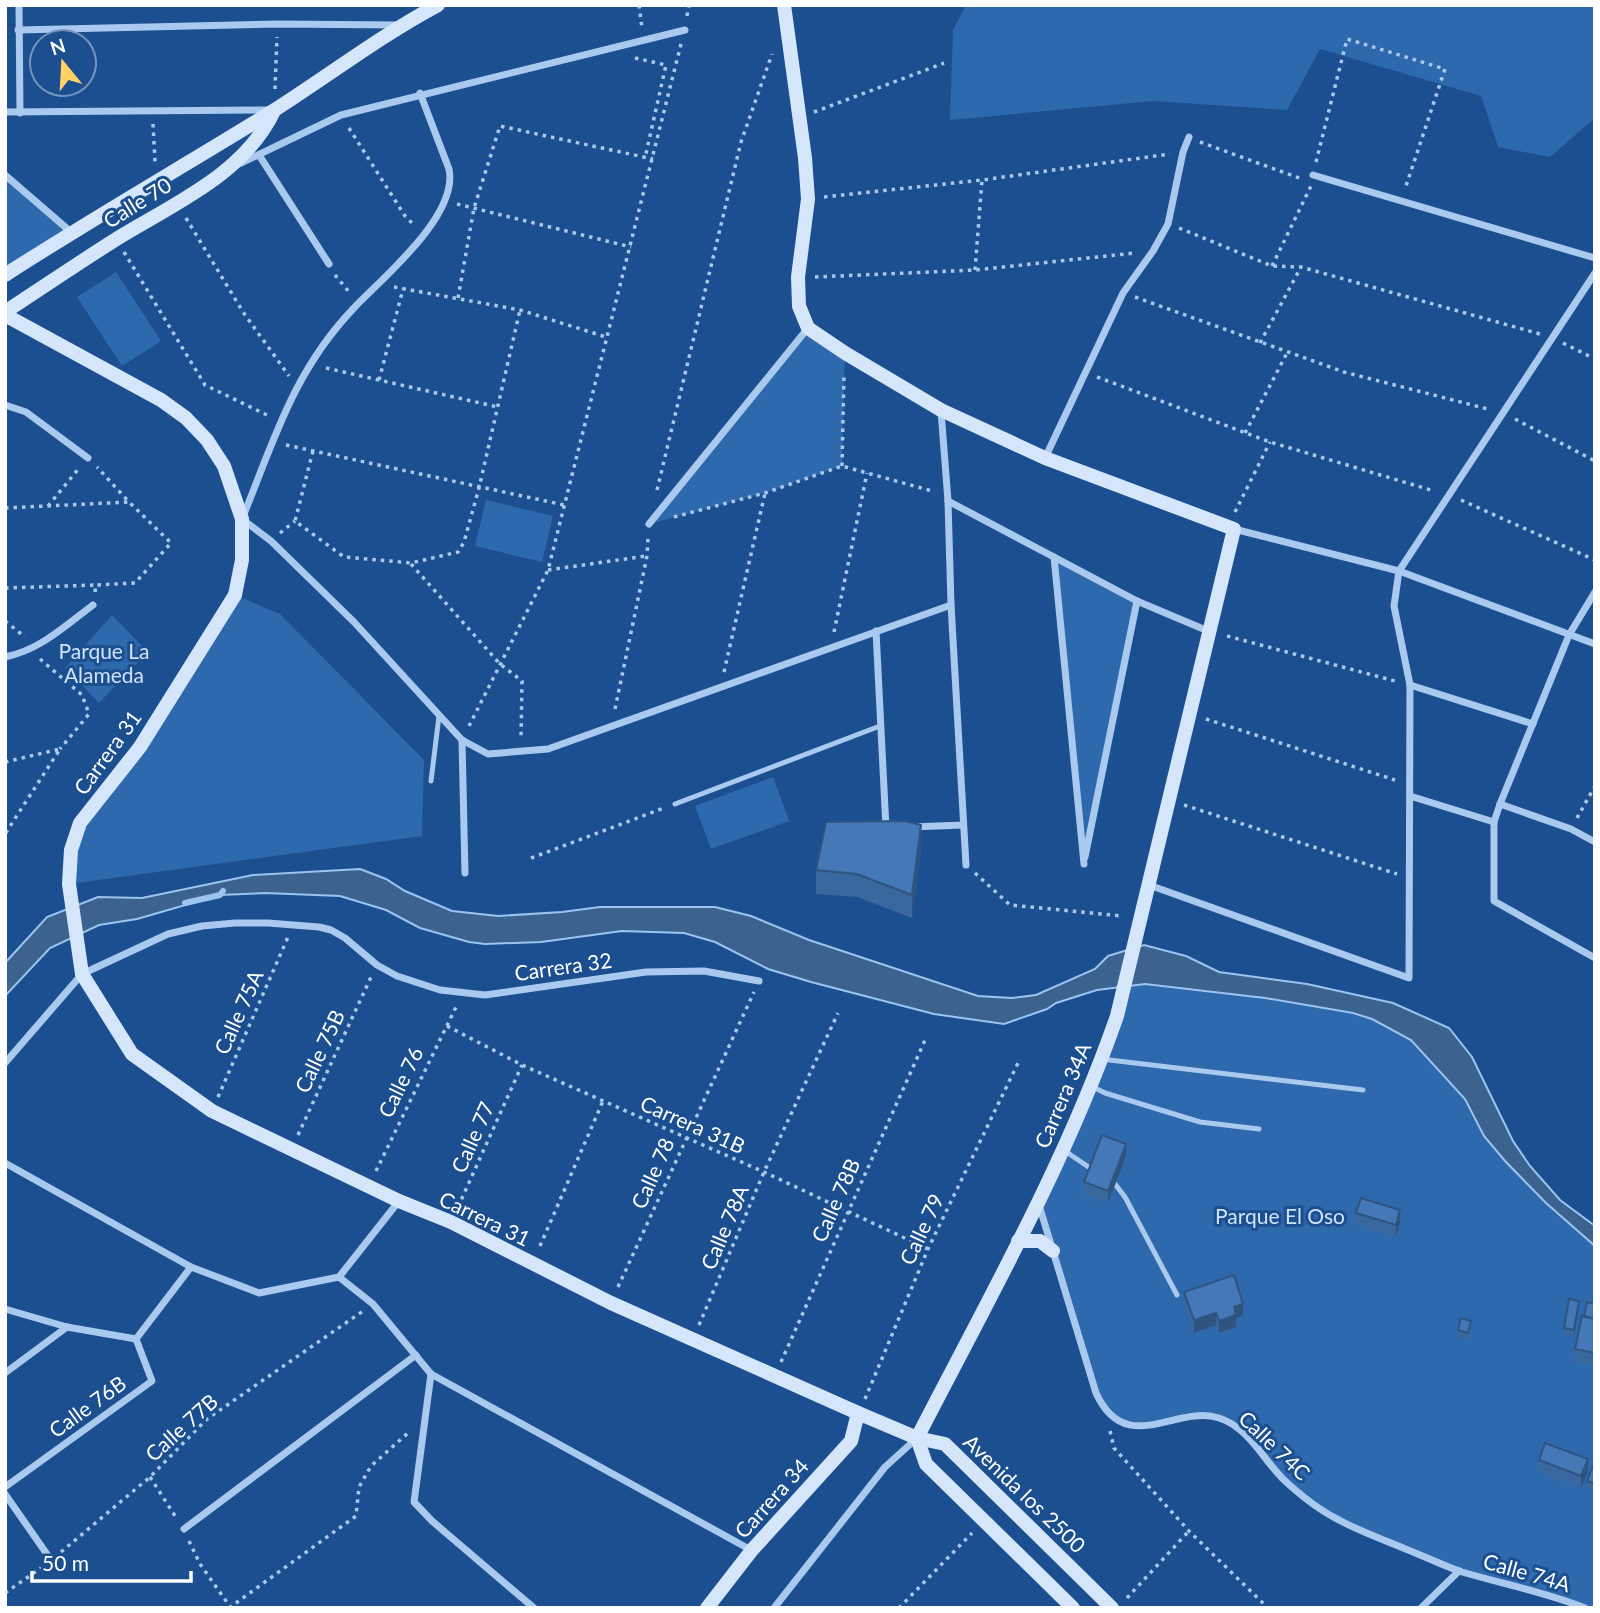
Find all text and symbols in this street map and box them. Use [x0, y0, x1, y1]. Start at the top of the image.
north arrow [28, 28, 98, 98]
text: N [47, 33, 68, 60]
street label: Calle 70 [98, 171, 176, 233]
park label: Parque La Alameda [58, 638, 150, 687]
street label: Carrera 31 [68, 705, 146, 799]
street label: Carrera 32 [513, 947, 613, 985]
street label: Calle 75A [208, 965, 268, 1058]
street label: Calle 75B [289, 1005, 349, 1097]
street label: Carrera 34A [1029, 1038, 1096, 1152]
street label: Calle 76 [372, 1043, 428, 1121]
street label: Carrera 31B [637, 1090, 749, 1158]
street label: Calle 77 [445, 1098, 499, 1176]
street label: Calle 78 [625, 1134, 679, 1212]
street label: Calle 78B [806, 1154, 864, 1246]
street label: Calle 78A [695, 1180, 753, 1273]
street label: Carrera 31 [435, 1185, 535, 1251]
street label: Calle 79 [894, 1190, 948, 1268]
park label: Parque El Oso [1215, 1203, 1345, 1228]
street label: Calle 76B [44, 1370, 130, 1442]
street label: Calle 77B [140, 1388, 222, 1466]
street label: Calle 74C [1234, 1405, 1316, 1485]
street label: Avenida los 2500 [959, 1429, 1091, 1557]
street label: Carrera 34 [729, 1453, 813, 1543]
scale bar [32, 1540, 191, 1584]
street label: Calle 74A [1481, 1548, 1574, 1597]
text: 50 m [42, 1550, 89, 1575]

